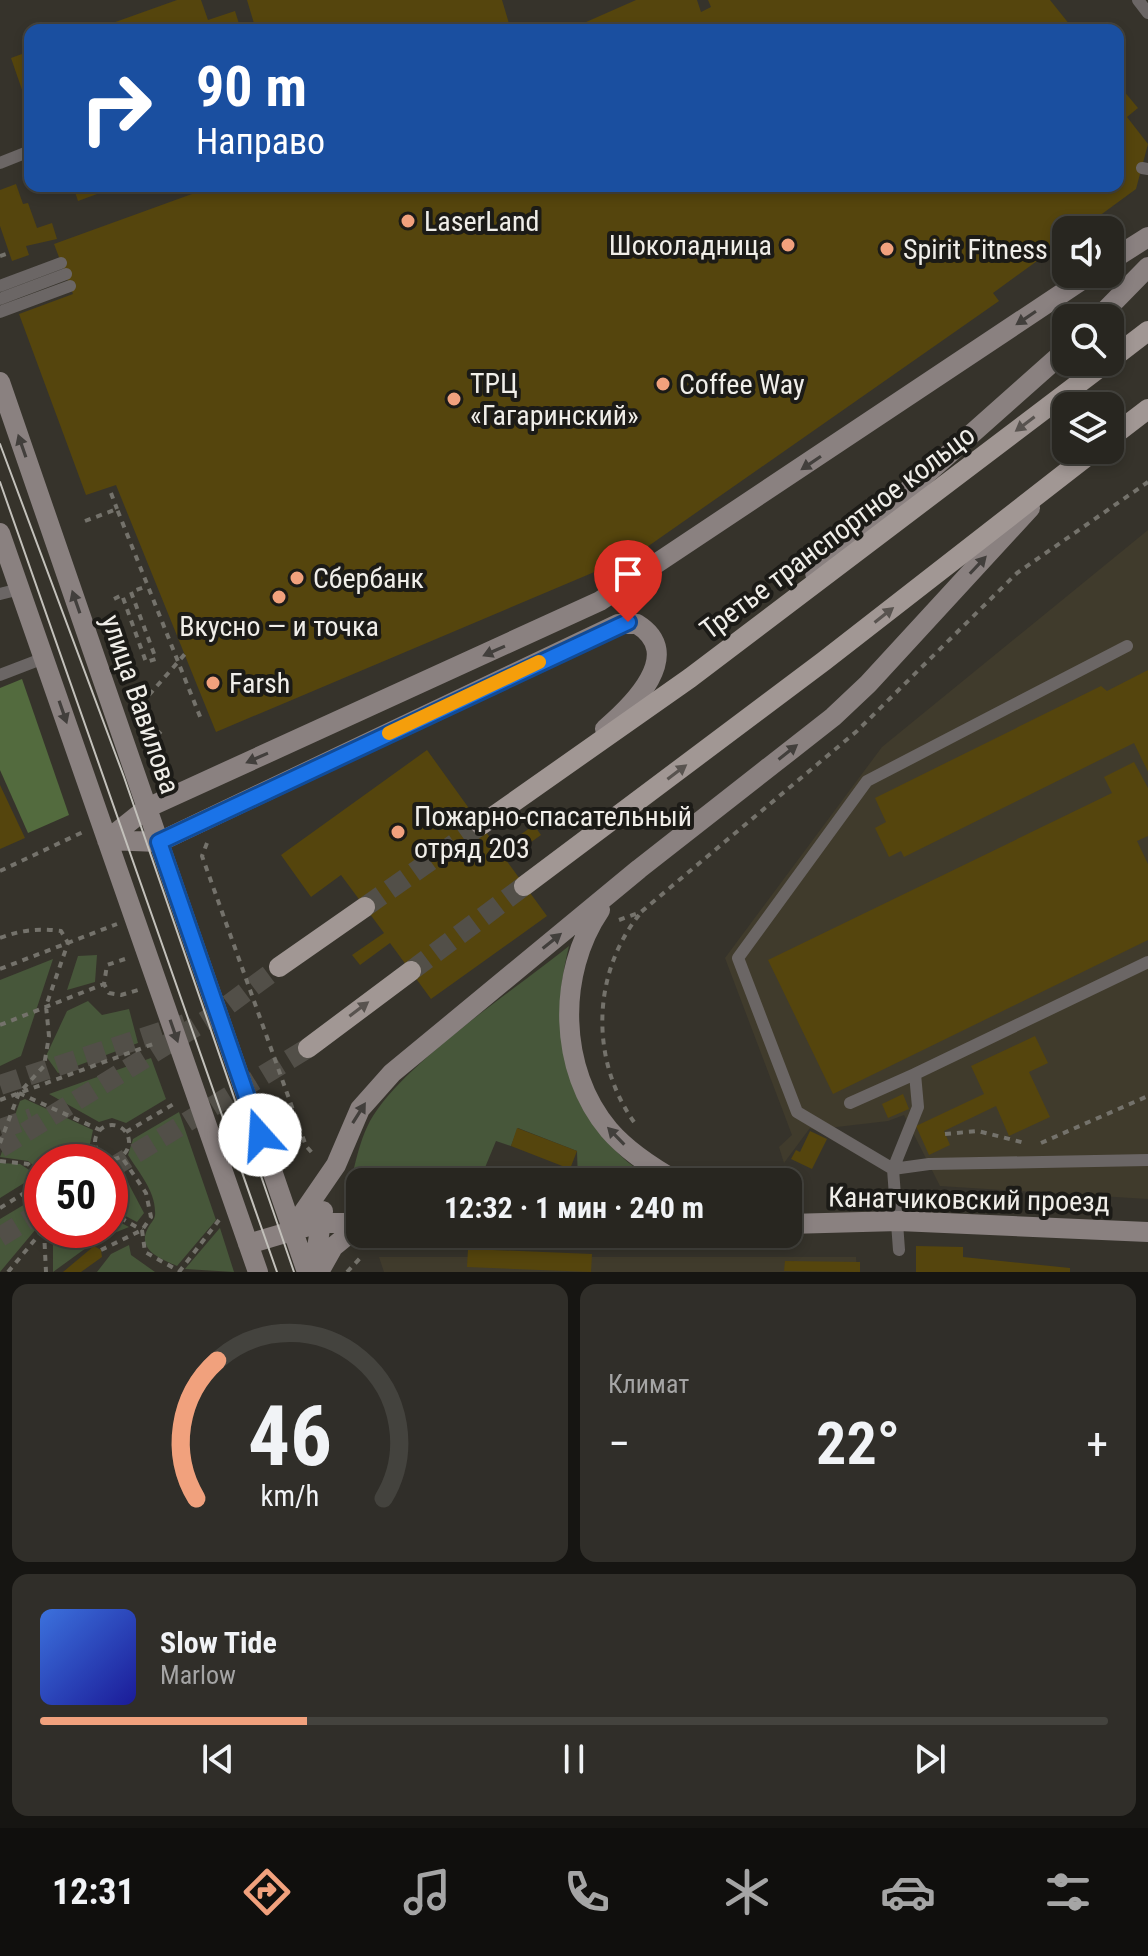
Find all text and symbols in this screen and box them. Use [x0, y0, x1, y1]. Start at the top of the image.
text: 90 m [196, 54, 307, 120]
icon: right [64, 56, 168, 160]
text: Направо [196, 121, 325, 163]
place label: LaserLand [424, 205, 539, 238]
marker: LaserLand [399, 212, 417, 230]
map controls [1052, 216, 1124, 464]
button: sound [1052, 216, 1124, 288]
place label: Шоколадница [609, 229, 772, 262]
place label: Spirit Fitness [903, 233, 1048, 266]
marker: Шоколадница [779, 236, 797, 254]
marker: Spirit Fitness [878, 240, 896, 258]
button: search [1052, 304, 1124, 376]
one-way arrow [1016, 310, 1037, 325]
place label: ТРЦ «Гагаринский» [470, 367, 639, 432]
place label: Coffee Way [679, 368, 805, 401]
marker: Coffee Way [654, 375, 672, 393]
marker: ТРЦ «Гагаринский» [445, 390, 463, 408]
button: layers [1052, 392, 1124, 464]
one-way arrow [1015, 416, 1035, 432]
street label: Третье транспортное кольцо [693, 418, 981, 646]
one-way arrow [15, 433, 27, 457]
one-way arrow [800, 455, 821, 470]
pin [594, 540, 662, 622]
icon: arrive [606, 552, 650, 596]
one-way arrow [968, 556, 986, 575]
place label: Сбербанк [313, 562, 424, 595]
marker: Сбербанк [288, 569, 306, 587]
marker: Вкусно — и точка [270, 588, 288, 606]
one-way arrow [69, 590, 82, 614]
one-way arrow [874, 607, 894, 623]
street label: улица Вавилова [94, 610, 187, 798]
place label: Вкусно — и точка [179, 610, 379, 643]
one-way arrow [482, 645, 506, 658]
place label: Farsh [229, 667, 290, 700]
marker: Farsh [204, 674, 222, 692]
one-way arrow [57, 701, 69, 725]
one-way arrow [778, 744, 798, 760]
one-way arrow [245, 751, 269, 765]
one-way arrow [666, 764, 687, 780]
place label: Пожарно-спасательный отряд 203 [414, 800, 692, 865]
marker: Пожарно-спасательный отряд 203 [389, 823, 407, 841]
one-way arrow [542, 933, 562, 949]
one-way arrow [349, 1002, 370, 1018]
one-way arrow [168, 1020, 181, 1044]
position arrow [218, 1093, 302, 1177]
one-way arrow [351, 1102, 365, 1124]
one-way arrow [607, 1127, 625, 1146]
speed limit sign: 50 [24, 1144, 128, 1248]
street label: Канатчиковский проезд [828, 1181, 1110, 1218]
text: 12:32 · 1 мин · 240 m [444, 1190, 704, 1225]
text: Климат [608, 1369, 689, 1399]
text: 46 [248, 1388, 332, 1485]
text: 22° [816, 1408, 900, 1479]
text: − [608, 1418, 630, 1470]
text: + [1086, 1418, 1108, 1470]
text: km/h [261, 1479, 319, 1513]
text: Slow Tide [160, 1625, 277, 1660]
text: Marlow [160, 1660, 236, 1690]
icon: previous [196, 1737, 240, 1781]
icon: pause [552, 1737, 596, 1781]
icon: next [908, 1737, 952, 1781]
icon: directions [239, 1864, 295, 1920]
icon: music [399, 1864, 455, 1920]
icon: phone [559, 1864, 615, 1920]
icon: climate [719, 1864, 775, 1920]
icon: car [880, 1864, 936, 1920]
icon: filters [1040, 1864, 1096, 1920]
text: 12:31 [52, 1871, 135, 1913]

